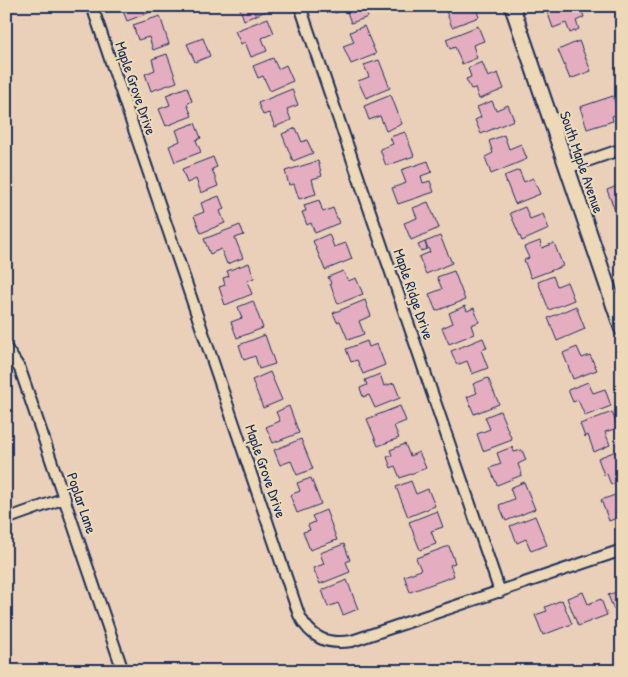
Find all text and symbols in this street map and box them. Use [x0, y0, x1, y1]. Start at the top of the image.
street label: Maple Grove Drive [110, 39, 162, 137]
street label: South Maple Avenue [555, 108, 609, 216]
street label: Maple Ridge Drive [389, 246, 439, 342]
street label: Maple Grove Drive [240, 422, 292, 520]
street label: Poplar Lane [62, 470, 102, 536]

